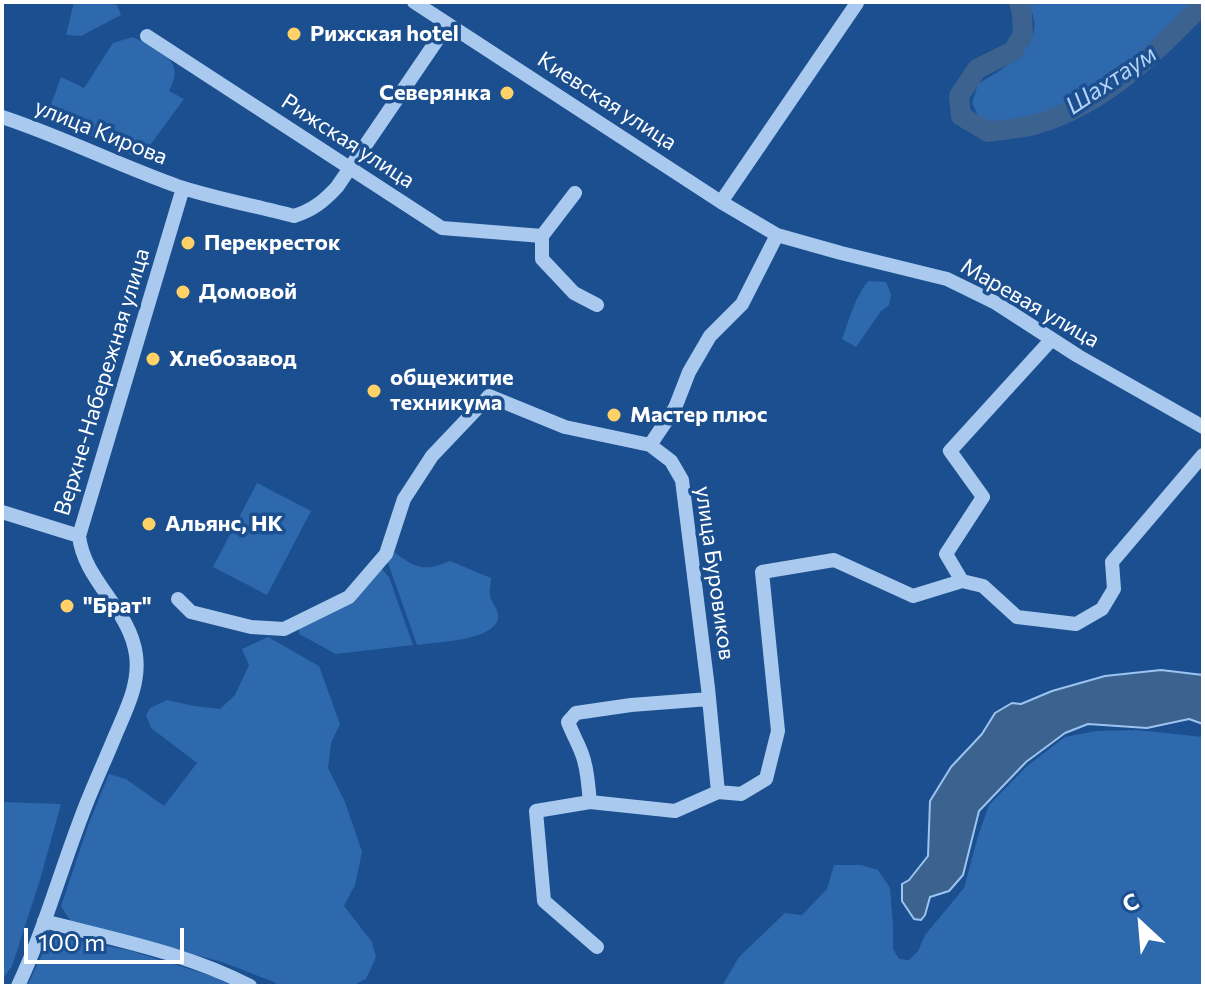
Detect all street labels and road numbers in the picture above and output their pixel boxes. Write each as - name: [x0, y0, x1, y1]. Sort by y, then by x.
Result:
- street label: Киевская улица: [532, 46, 682, 156]
- street label: Рижская улица: [277, 88, 419, 194]
- street label: улица Кирова: [31, 93, 171, 171]
- street label: Верхне-Набережная улица: [49, 245, 155, 519]
- street label: Маревая улица: [956, 253, 1104, 353]
- street label: улица Буровиков: [690, 484, 740, 662]

